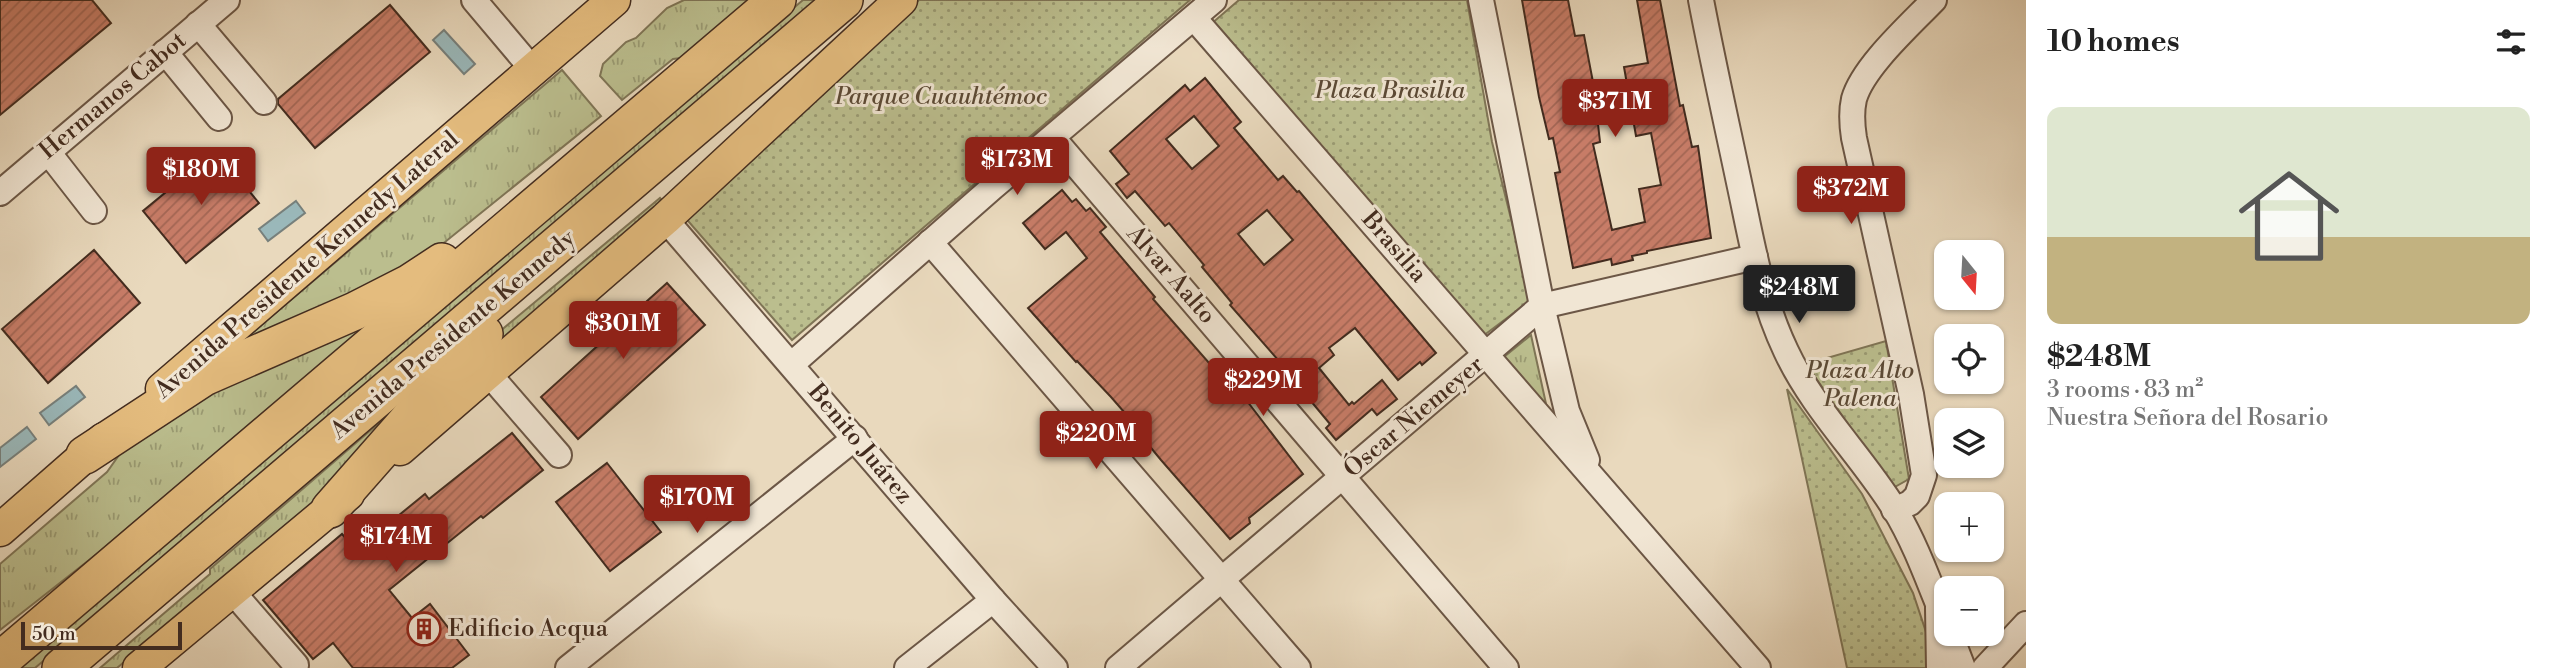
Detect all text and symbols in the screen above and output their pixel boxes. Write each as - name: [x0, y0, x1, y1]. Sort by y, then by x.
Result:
- text: 10 homes: [2047, 23, 2180, 61]
- icon: filters: [2492, 23, 2530, 61]
- street label: Hermanos Cabot: [33, 25, 193, 166]
- park label: Plaza Brasilia: [1314, 76, 1466, 106]
- pin: $371M: [1566, 80, 1664, 139]
- park label: Parque Cuauhtémoc: [834, 82, 1048, 112]
- text: $371M: [1578, 88, 1652, 116]
- street label: Avenida Presidente Kennedy Lateral: [149, 125, 465, 405]
- pin: $173M: [968, 138, 1066, 197]
- text: $173M: [981, 146, 1053, 174]
- pin: $180M: [152, 148, 250, 207]
- icon: home: [2226, 153, 2352, 279]
- text: $180M: [162, 156, 240, 184]
- pin: $372M: [1802, 166, 1900, 226]
- text: $372M: [1813, 175, 1889, 203]
- street label: Brasilia: [1354, 204, 1434, 290]
- street label: Alvar Aalto: [1119, 219, 1222, 330]
- street label: Avenida Presidente Kennedy: [325, 224, 581, 446]
- north arrow: [1934, 240, 2004, 310]
- map controls: [1934, 240, 2004, 646]
- pin: $248M: [1750, 266, 1848, 325]
- text: $248M: [1759, 274, 1839, 302]
- pin: $301M: [574, 302, 672, 361]
- text: $301M: [585, 310, 661, 338]
- button: locate: [1934, 324, 2004, 394]
- text: $248M: [2047, 338, 2151, 376]
- street label: Óscar Niemeyer: [1337, 348, 1490, 484]
- park label: Plaza Alto Palena: [1805, 356, 1914, 414]
- pin: $229M: [1214, 358, 1312, 418]
- text: $229M: [1224, 367, 1302, 395]
- text: 3 rooms · 83 m²: [2047, 376, 2203, 404]
- street label: Benito Juárez: [800, 377, 919, 510]
- text: Nuestra Señora del Rosario: [2047, 404, 2328, 432]
- button: layers: [1934, 408, 2004, 478]
- pin: $220M: [1047, 412, 1145, 471]
- text: $220M: [1056, 420, 1136, 448]
- pin: $170M: [648, 476, 746, 535]
- text: $170M: [660, 484, 734, 512]
- button: +: [1934, 492, 2004, 562]
- pin: $174M: [347, 514, 445, 574]
- text: $174M: [360, 523, 432, 551]
- button: −: [1934, 576, 2004, 646]
- building icon: Edificio Acqua: [405, 610, 443, 648]
- place label: Edificio Acqua: [448, 614, 609, 644]
- scale bar: [21, 619, 182, 651]
- text: 50 m: [32, 622, 76, 646]

